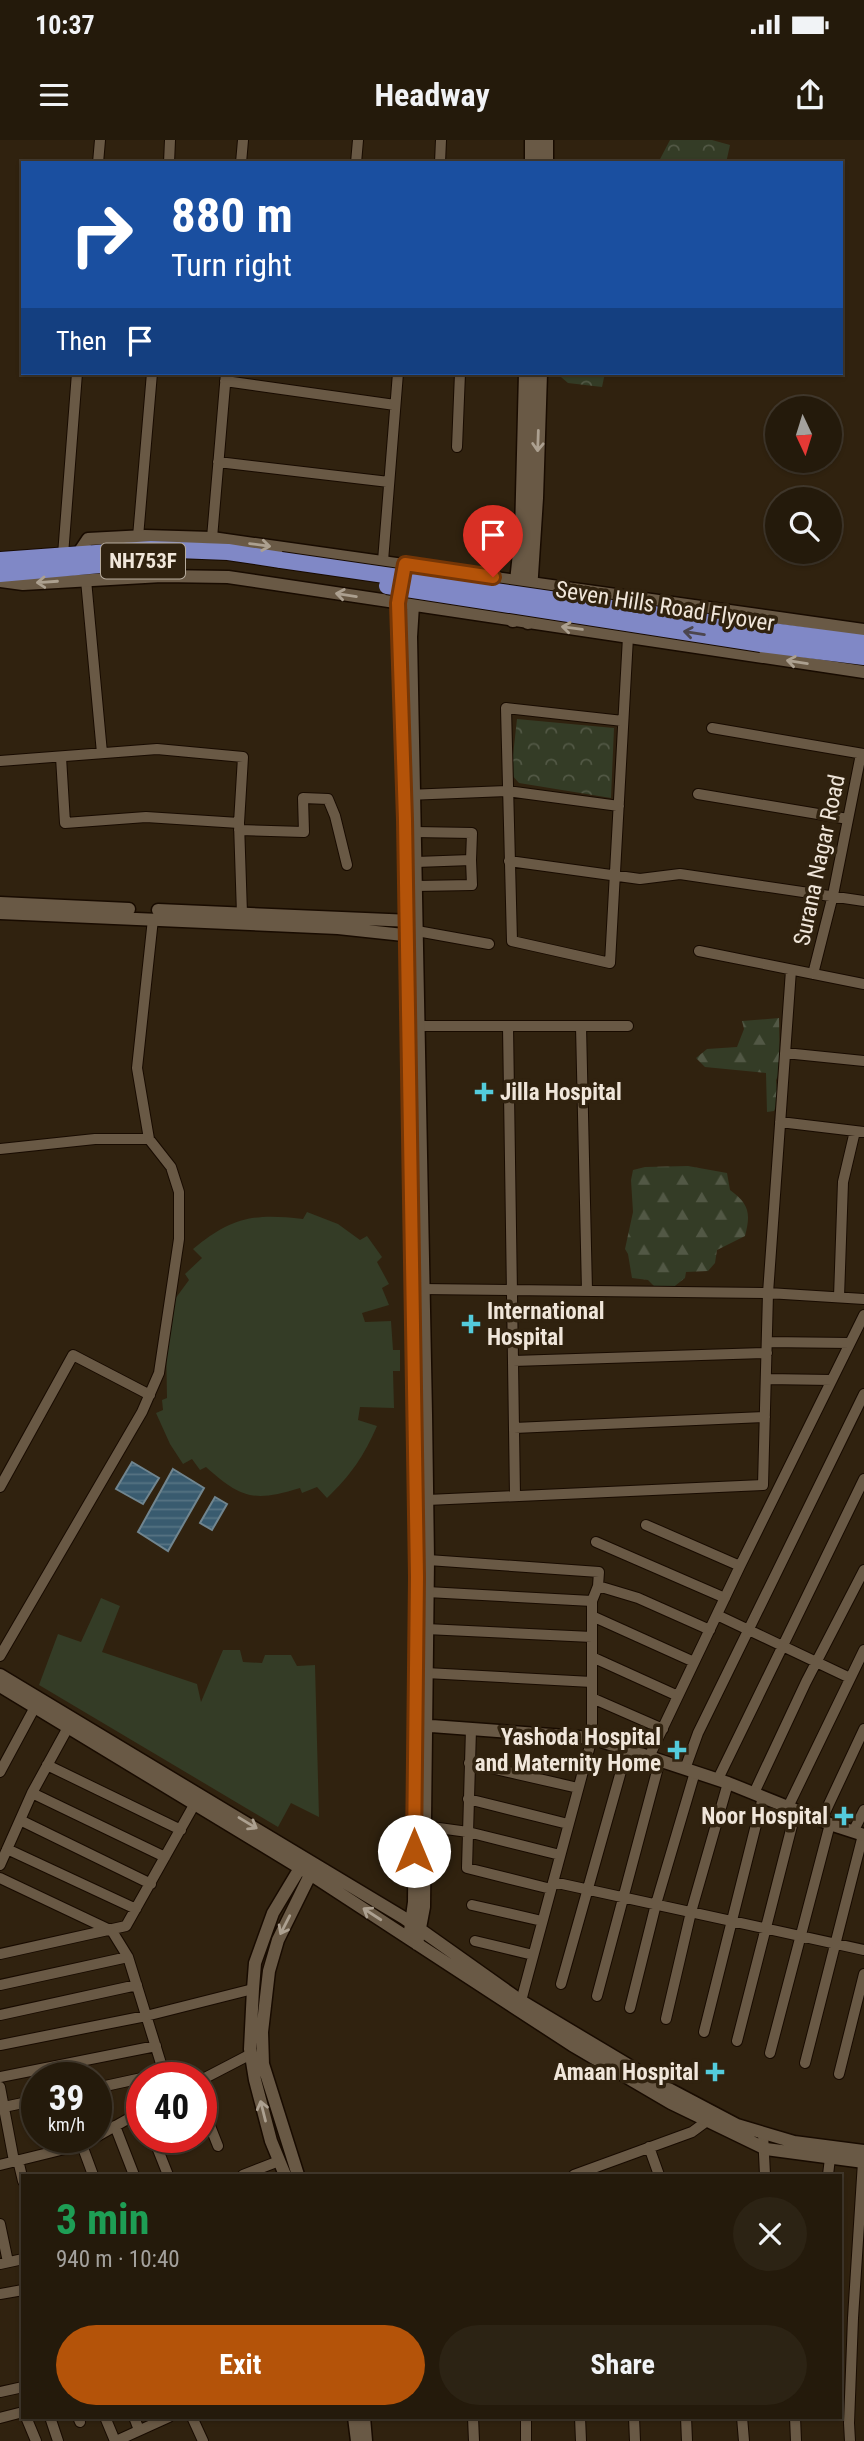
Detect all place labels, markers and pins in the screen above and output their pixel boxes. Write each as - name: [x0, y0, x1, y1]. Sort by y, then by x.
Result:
- pin: [463, 505, 523, 577]
- place label: Jilla Hospital: [500, 1079, 622, 1106]
- marker: Jilla Hospital: [474, 1082, 494, 1102]
- place label: International Hospital: [487, 1298, 605, 1351]
- marker: International Hospital: [461, 1314, 481, 1334]
- place label: Yashoda Hospital and Maternity Home: [475, 1724, 661, 1777]
- marker: Yashoda Hospital and Maternity Home: [667, 1740, 687, 1760]
- place label: Noor Hospital: [701, 1803, 828, 1830]
- marker: Noor Hospital: [834, 1806, 854, 1826]
- place label: Amaan Hospital: [554, 2059, 699, 2086]
- marker: Amaan Hospital: [705, 2062, 725, 2082]

